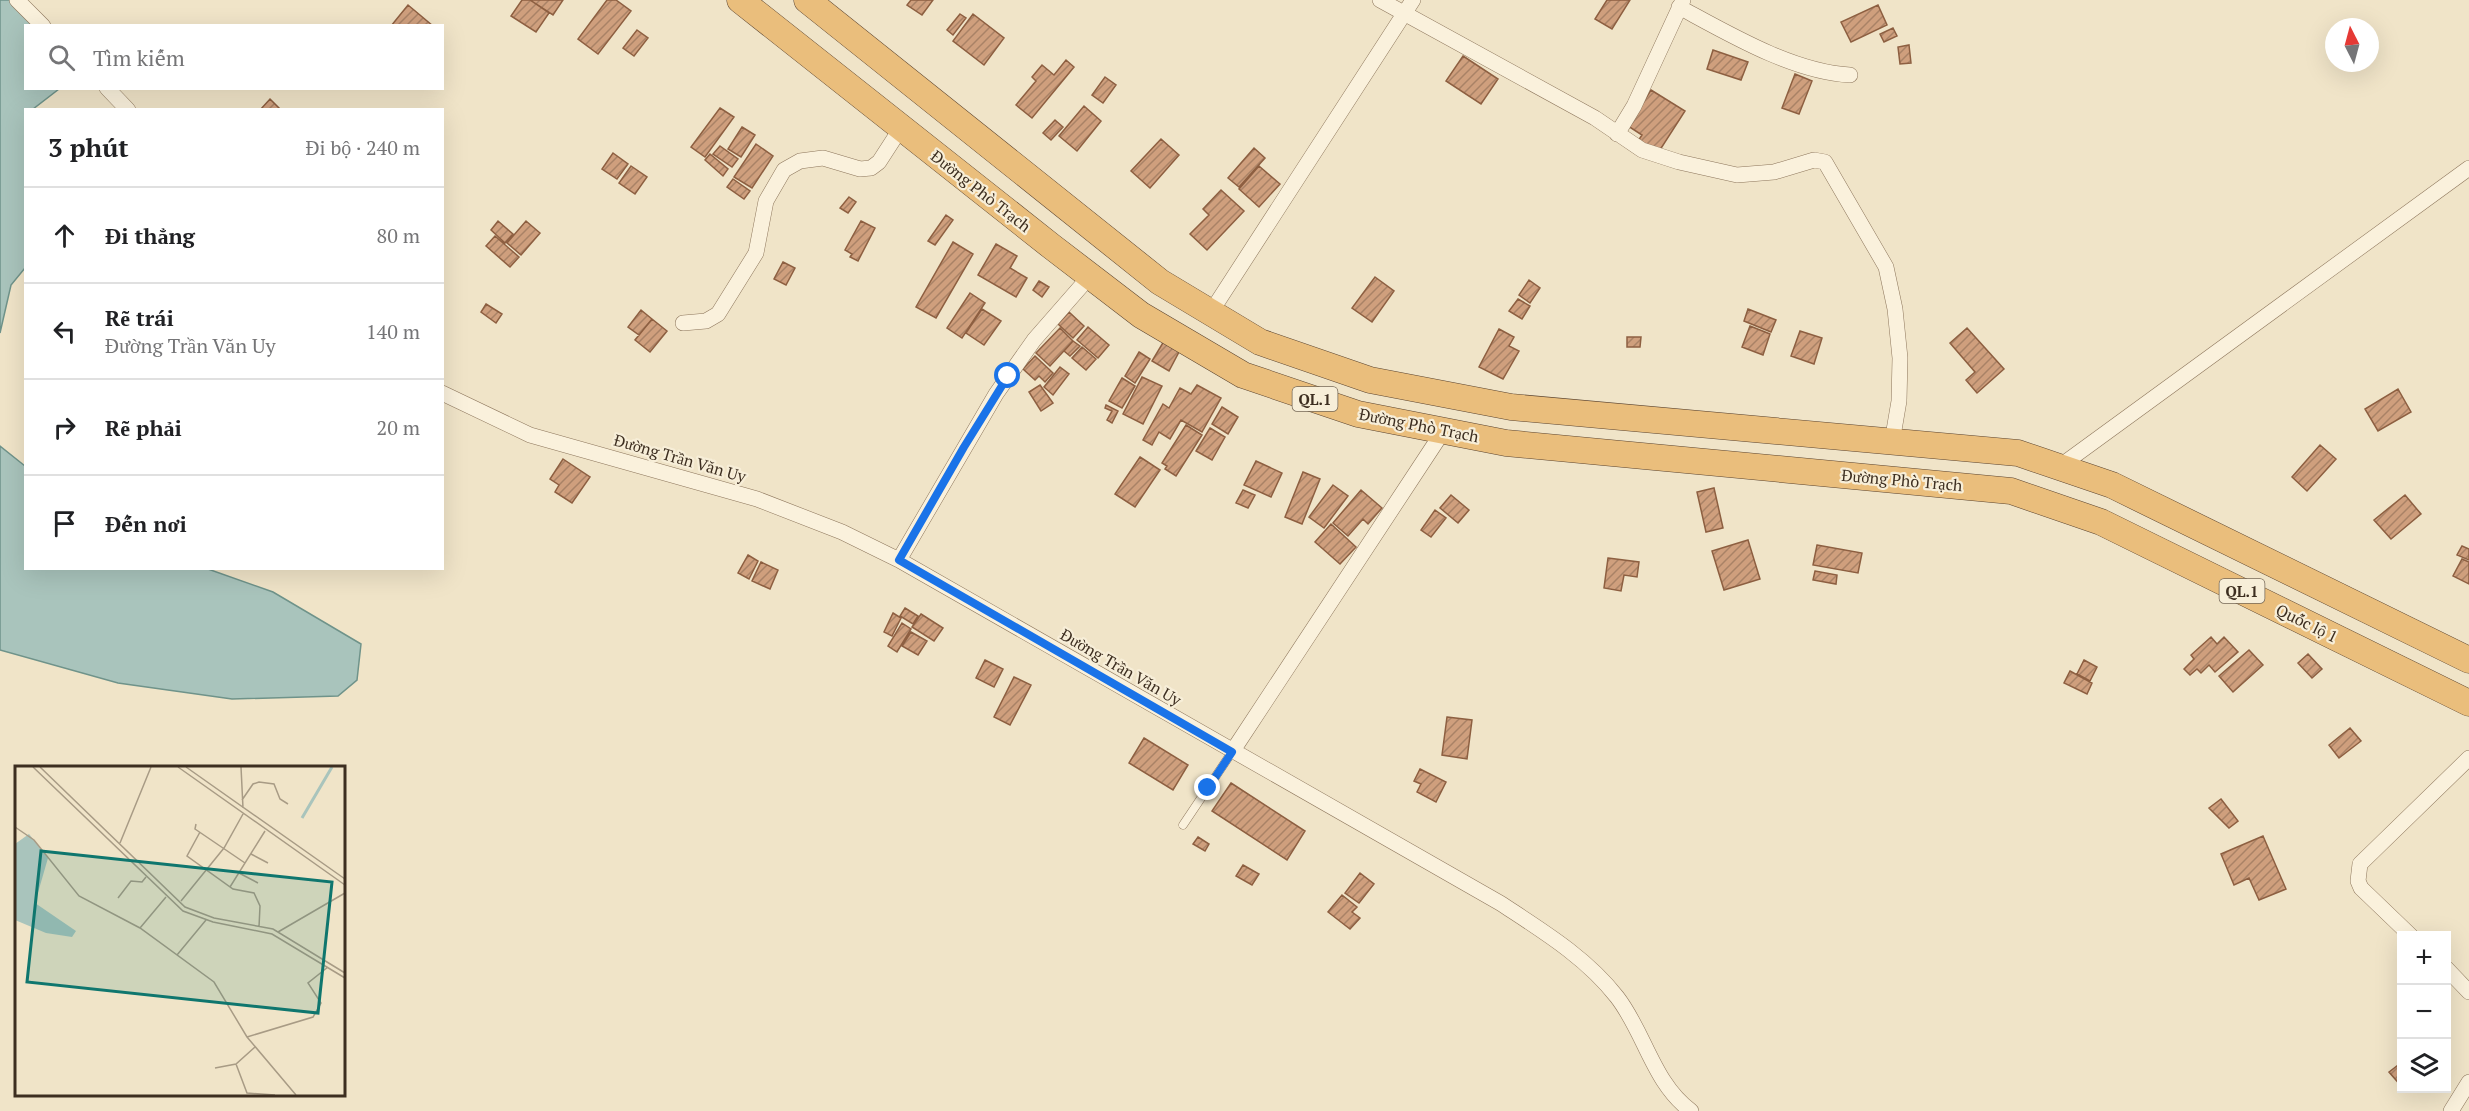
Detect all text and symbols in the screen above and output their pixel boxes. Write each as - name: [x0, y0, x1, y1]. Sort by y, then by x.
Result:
- north arrow: [2325, 18, 2379, 72]
- search box: [24, 24, 444, 90]
- icon: search: [45, 41, 78, 74]
- text: Tìm kiếm: [93, 43, 185, 72]
- text: 3 phút: [48, 130, 129, 164]
- text: Đi bộ · 240 m: [305, 134, 420, 161]
- street label: Đường Phò Trạch: [926, 145, 1036, 237]
- icon: ahead: [48, 219, 81, 252]
- text: Đi thẳng: [105, 221, 195, 250]
- text: 80 m: [377, 222, 420, 249]
- text: Rẽ trái: [105, 303, 174, 332]
- icon: left: [48, 315, 81, 348]
- text: 140 m: [366, 318, 420, 345]
- text: Đường Trần Văn Uy: [105, 332, 276, 359]
- route start: [994, 362, 1020, 388]
- road number: QL.1: [1292, 387, 1338, 411]
- street label: Đường Phò Trạch: [1357, 403, 1481, 448]
- icon: right: [48, 411, 81, 444]
- text: Rẽ phải: [105, 413, 182, 442]
- text: 20 m: [377, 414, 420, 441]
- street label: Đường Trần Văn Uy: [611, 429, 750, 488]
- street label: Đường Phò Trạch: [1841, 464, 1964, 496]
- icon: arrive: [48, 507, 81, 540]
- text: Đến nơi: [105, 509, 187, 538]
- road number: QL.1: [2220, 579, 2264, 603]
- street label: Quốc lộ 1: [2272, 599, 2342, 647]
- street label: Đường Trần Văn Uy: [1056, 623, 1186, 711]
- inset map: [15, 766, 345, 1096]
- route end: [1194, 774, 1220, 800]
- map controls: [2397, 931, 2451, 1093]
- button: +: [2397, 931, 2451, 985]
- button: −: [2397, 985, 2451, 1039]
- button: layers: [2397, 1039, 2451, 1093]

